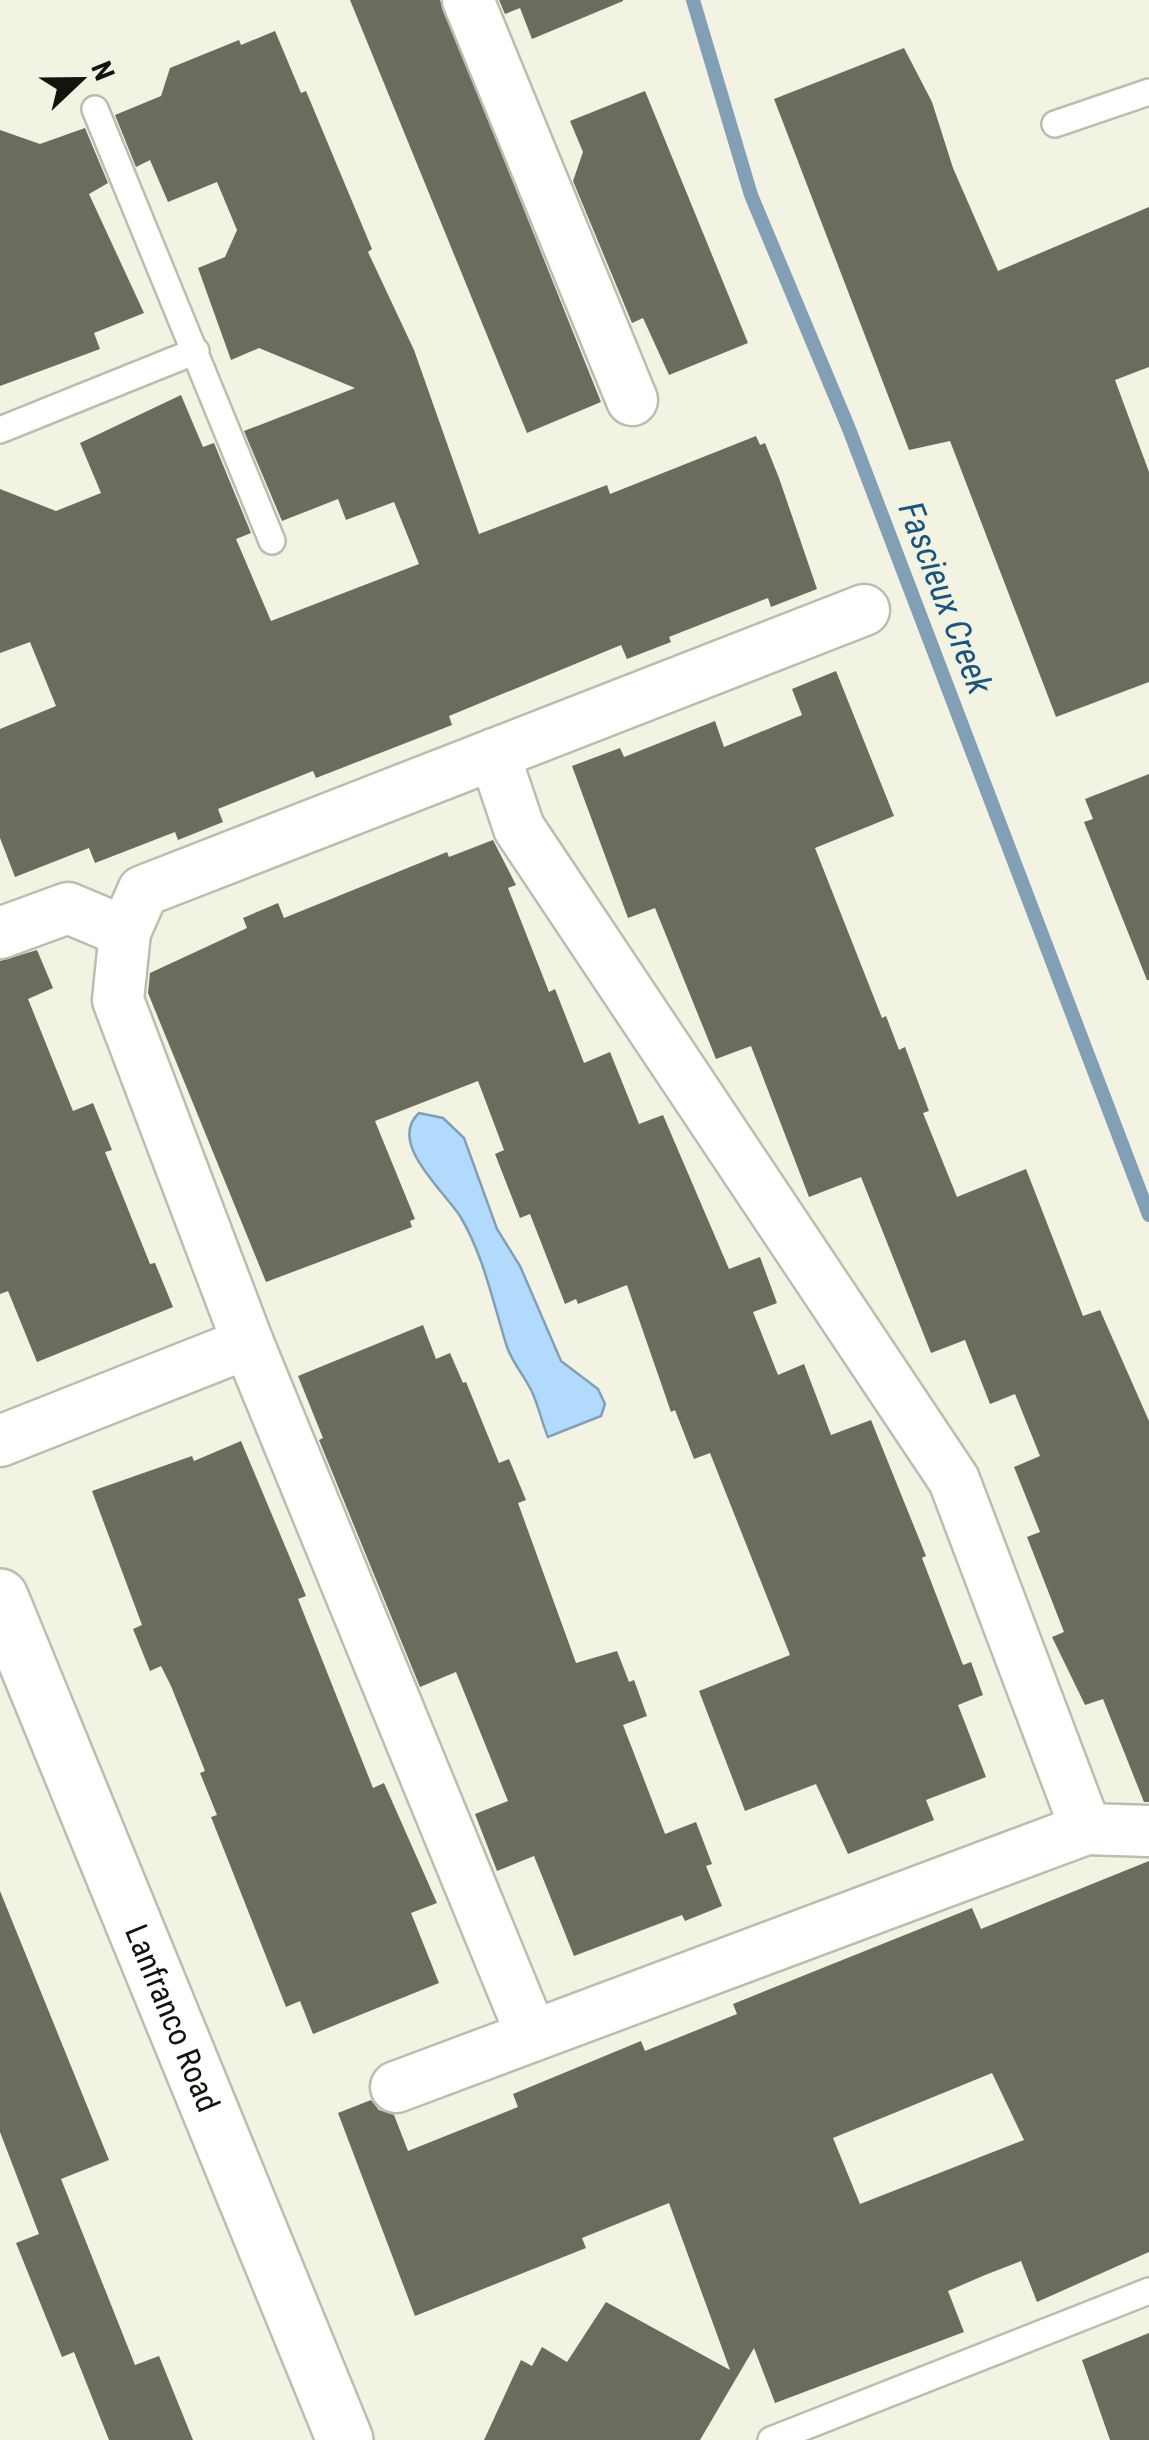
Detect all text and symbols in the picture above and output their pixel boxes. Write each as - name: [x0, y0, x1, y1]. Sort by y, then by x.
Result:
- north arrow: [30, 30, 130, 130]
- text: N: [84, 57, 121, 85]
- water label: Fascieux Creek: [890, 496, 1001, 701]
- street label: Lanfranco Road: [117, 1919, 228, 2117]

